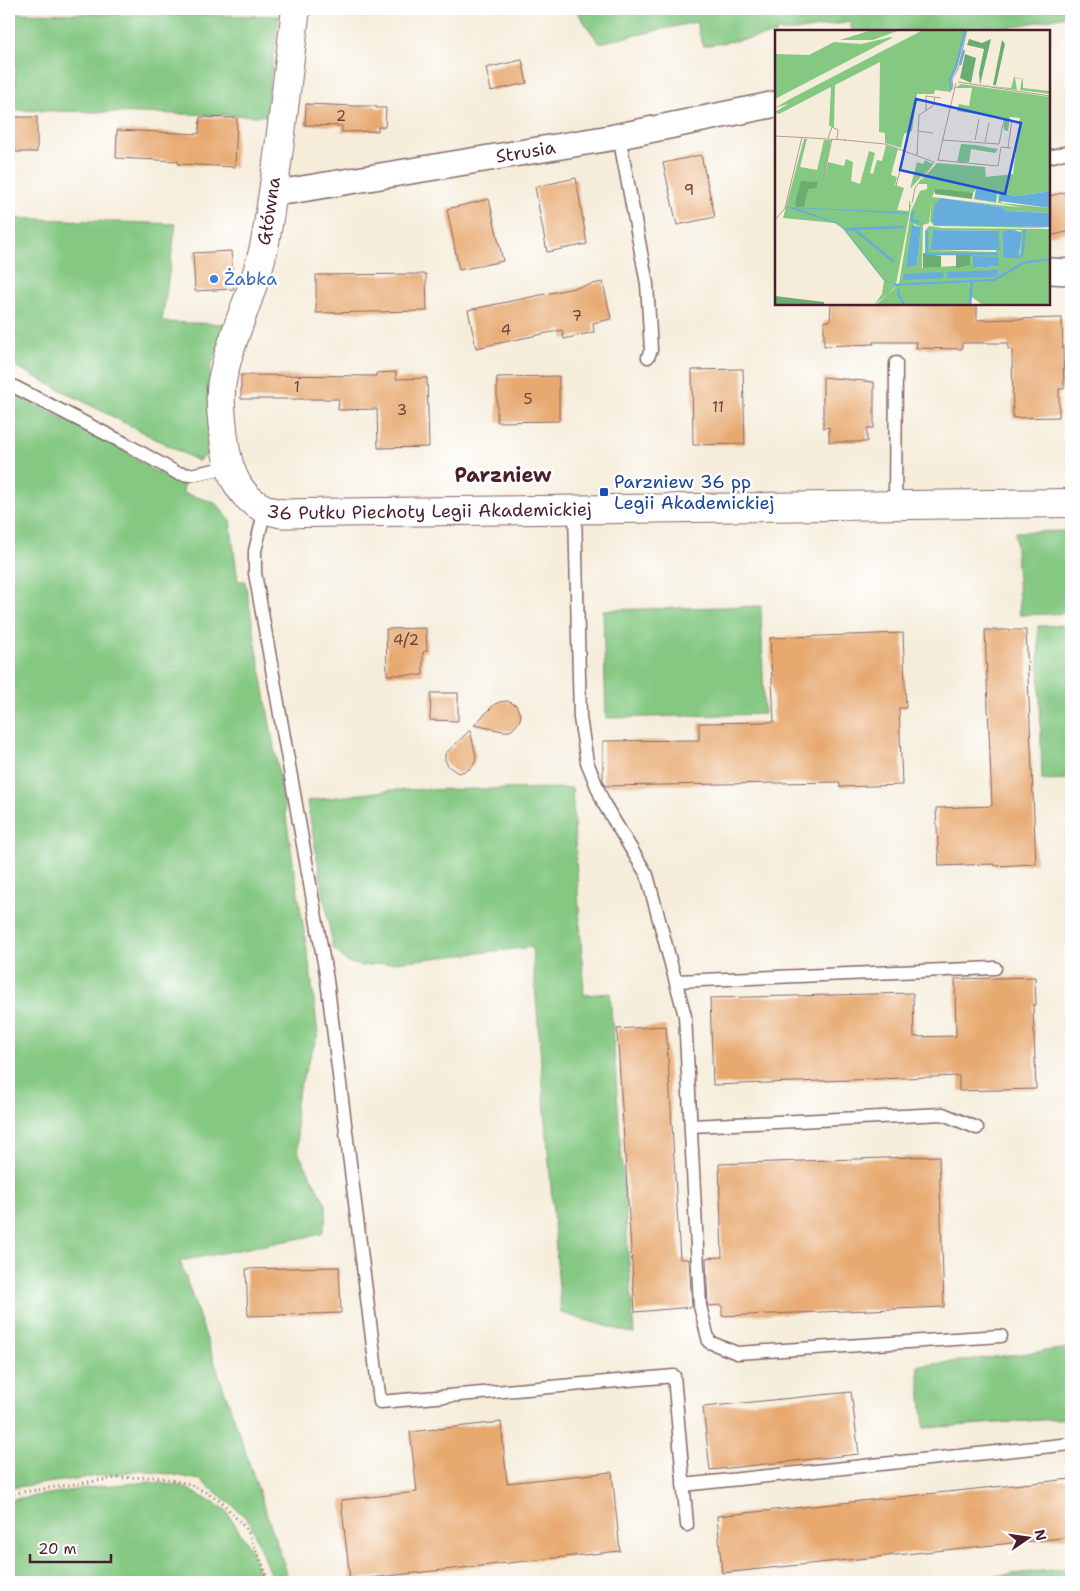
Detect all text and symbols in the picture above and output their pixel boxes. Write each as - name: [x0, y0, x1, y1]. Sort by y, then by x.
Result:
- inset map: [775, 30, 1050, 305]
- house number: 2: [336, 106, 346, 126]
- street label: Strusia: [494, 135, 557, 169]
- street label: Główna: [252, 175, 286, 247]
- house number: 9: [684, 180, 694, 200]
- place label: Żabka: [224, 267, 277, 291]
- marker: Żabka: [208, 273, 220, 285]
- house number: 7: [572, 306, 582, 326]
- house number: 4: [501, 320, 511, 340]
- house number: 1: [294, 377, 300, 397]
- house number: 5: [523, 389, 533, 409]
- house number: 11: [712, 397, 724, 417]
- house number: 3: [397, 400, 407, 420]
- district label: Parzniew: [455, 462, 551, 488]
- place label: Parzniew 36 pp Legii Akademickiej: [614, 470, 774, 515]
- marker: Parzniew 36 pp Legii Akademickiej: [598, 486, 610, 498]
- street label: 36 Pułku Piechoty Legii Akademickiej: [264, 497, 592, 526]
- house number: 4/2: [393, 630, 419, 650]
- north arrow: [1002, 1514, 1052, 1564]
- text: N: [1031, 1528, 1051, 1543]
- scale bar: [30, 1531, 111, 1563]
- text: 20 m: [38, 1539, 77, 1559]

